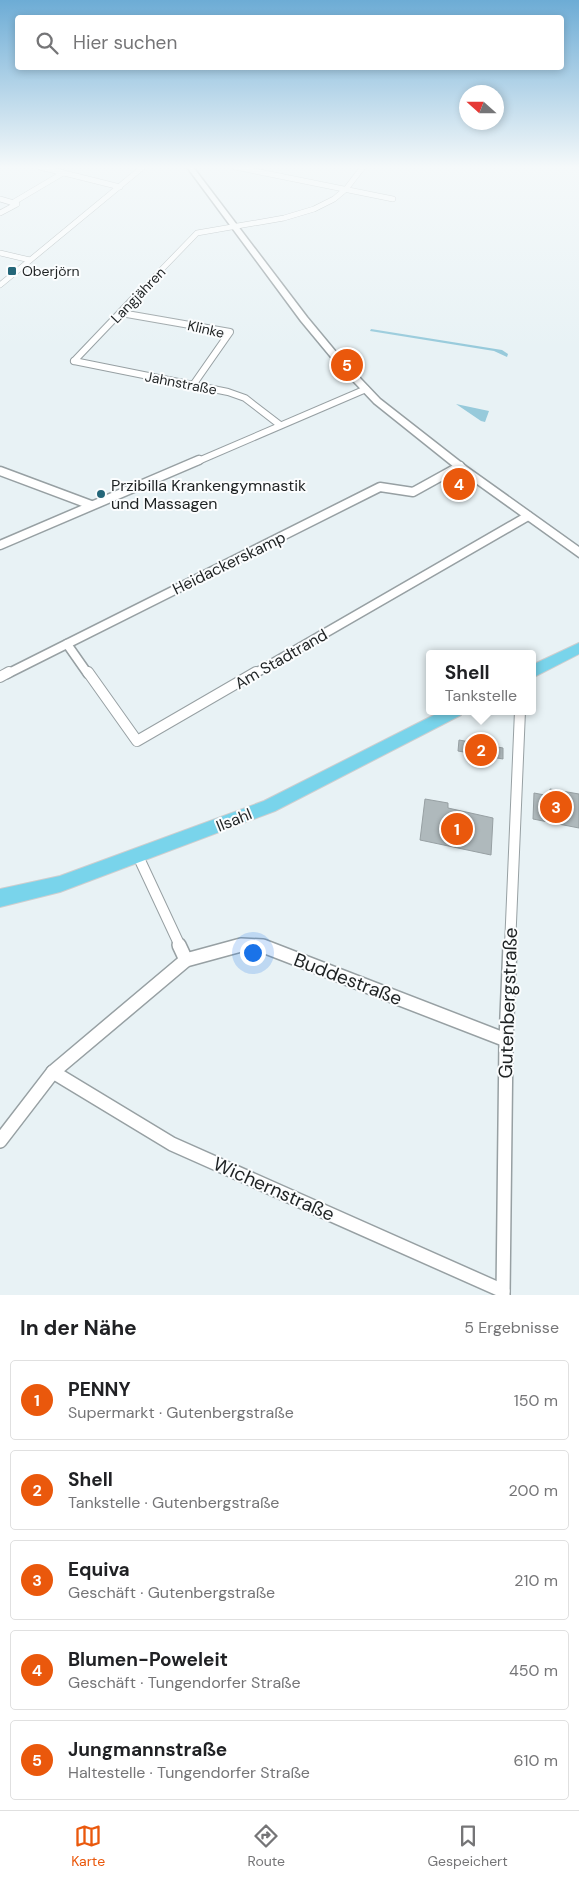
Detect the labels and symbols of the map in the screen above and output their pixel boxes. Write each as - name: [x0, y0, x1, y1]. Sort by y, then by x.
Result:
- north arrow: [459, 85, 504, 130]
- place label: Oberjörn: [22, 262, 80, 280]
- street label: Langjähren: [107, 263, 169, 327]
- marker: Oberjörn: [6, 265, 18, 277]
- street label: Klinke: [186, 316, 226, 342]
- pin: 5: [331, 346, 363, 384]
- street label: Jahnstraße: [144, 367, 218, 399]
- pin: 4: [443, 465, 475, 503]
- place label: Przibilla Krankengymnastik und Massagen: [111, 475, 306, 514]
- marker: Przibilla Krankengymnastik und Massagen: [95, 488, 107, 500]
- street label: Heidackerskamp: [169, 527, 289, 599]
- street label: Am Stadtrand: [231, 624, 331, 694]
- pin: 2: [465, 731, 497, 769]
- pin: 3: [540, 788, 572, 826]
- street label: Ilsahl: [213, 803, 255, 837]
- pin: 1: [441, 810, 473, 848]
- street label: Gutenbergstraße: [493, 927, 523, 1079]
- your location: [240, 940, 266, 966]
- street label: Buddestraße: [290, 947, 406, 1011]
- street label: Wichernstraße: [209, 1151, 339, 1227]

